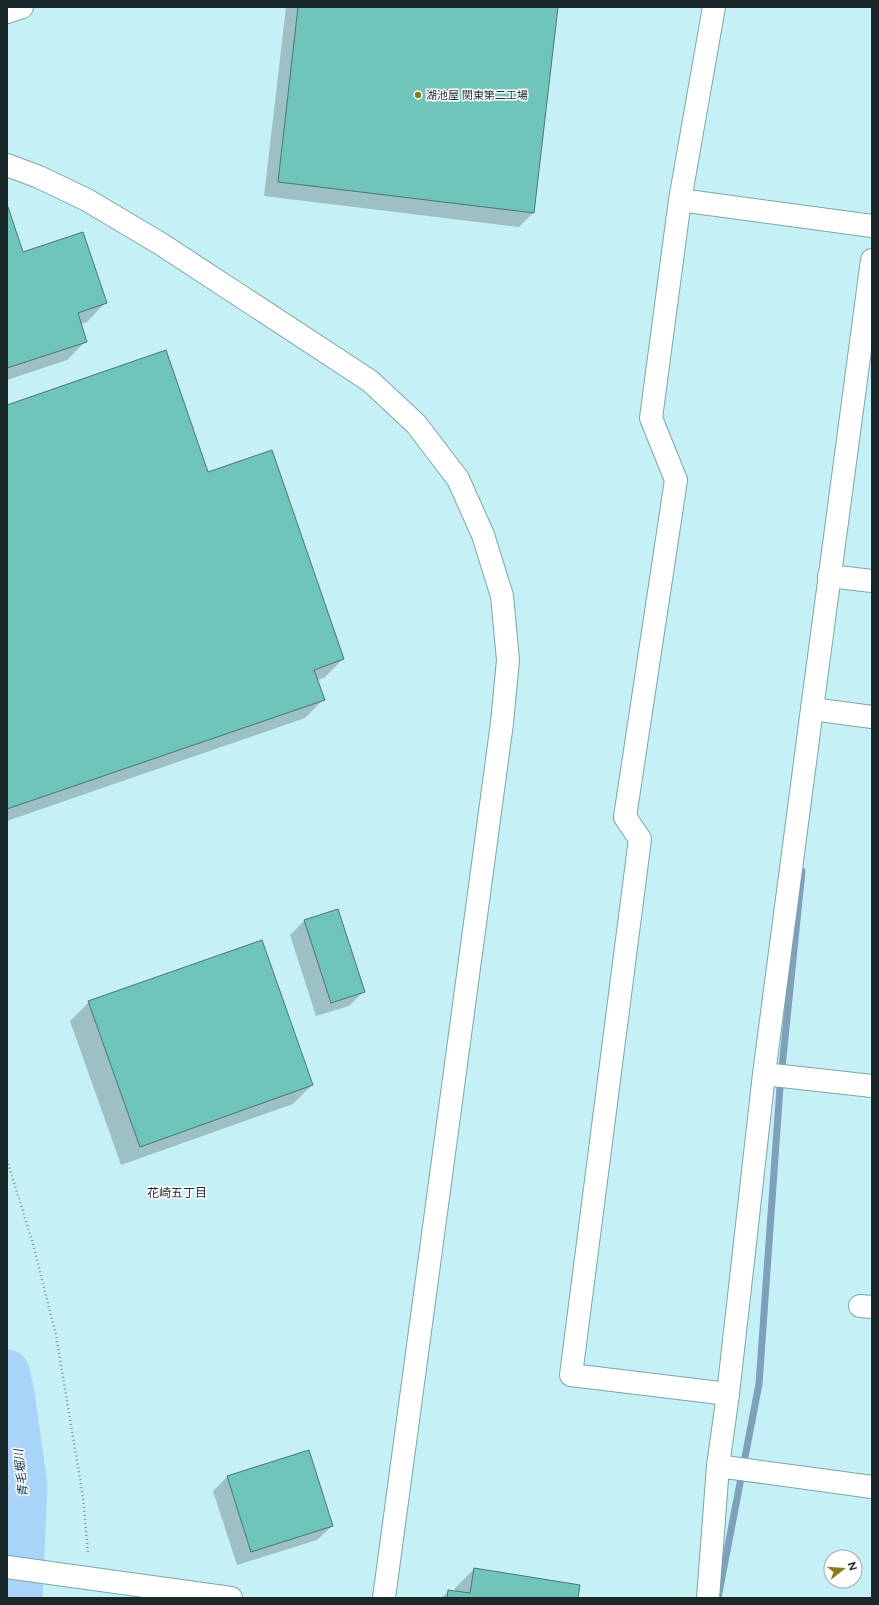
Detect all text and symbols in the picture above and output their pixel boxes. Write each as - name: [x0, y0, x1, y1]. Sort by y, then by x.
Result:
- place label: 湖池屋 関東第二工場: [426, 89, 528, 102]
- marker: 湖池屋 関東第二工場: [413, 90, 423, 100]
- district label: 花崎五丁目: [147, 1186, 207, 1200]
- water label: 青毛堀川: [11, 1446, 30, 1498]
- north arrow: [823, 1549, 863, 1589]
- text: N: [845, 1560, 860, 1572]

